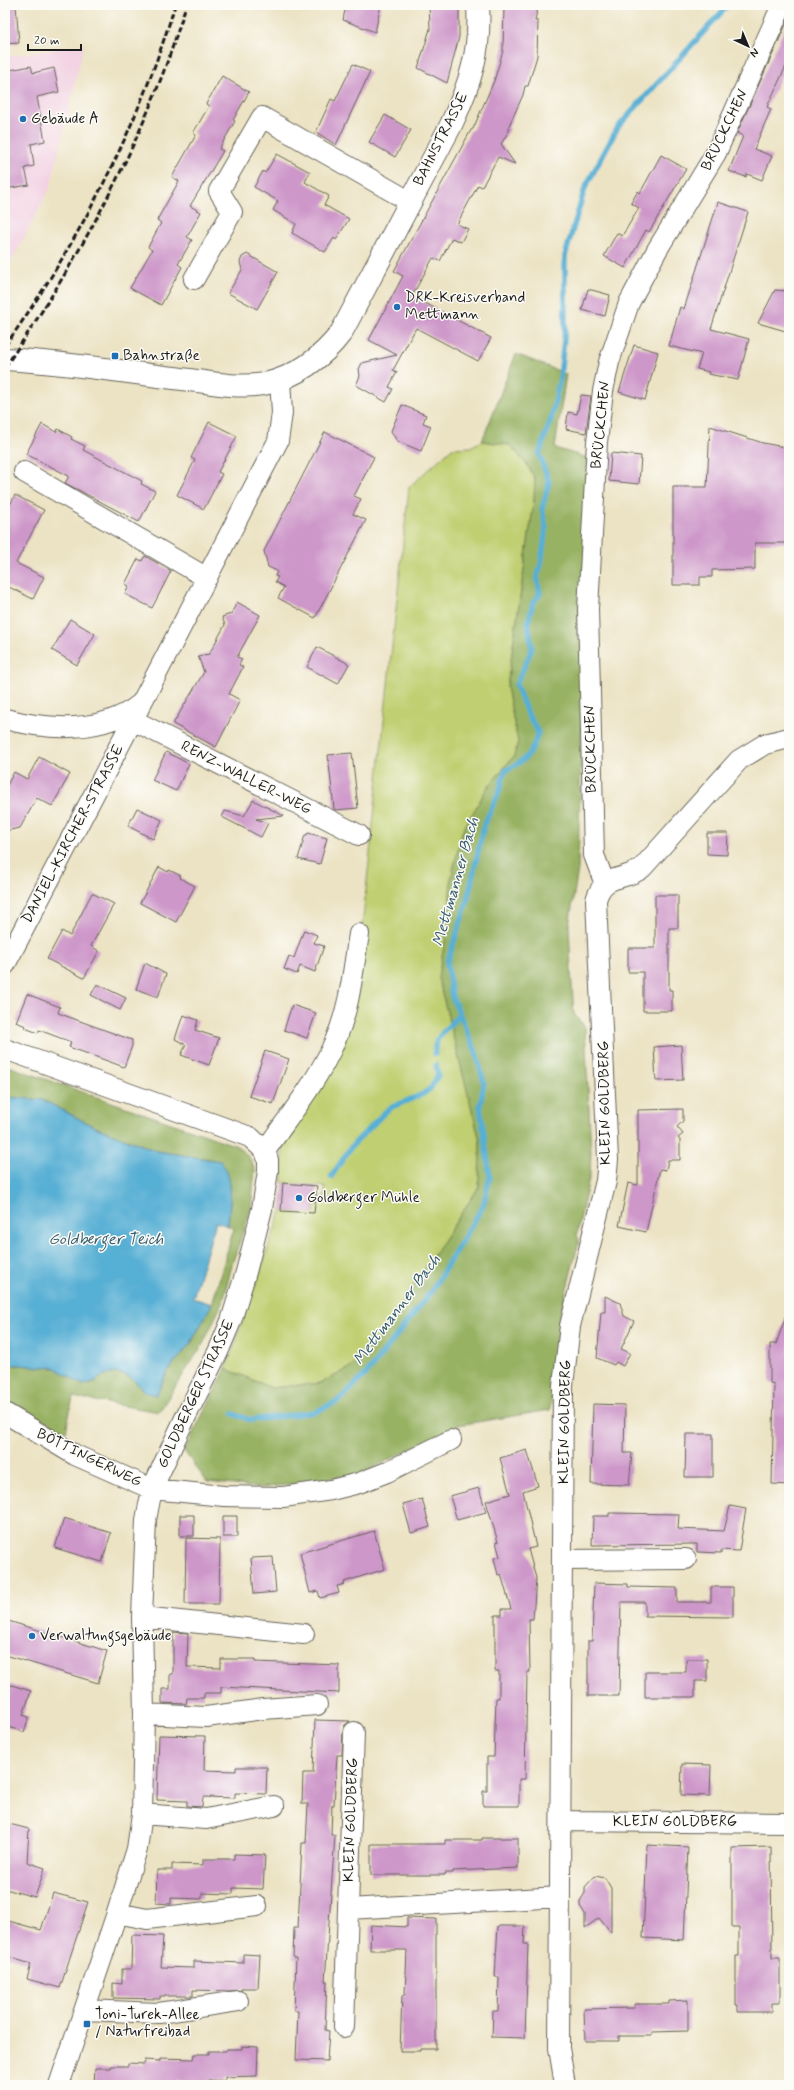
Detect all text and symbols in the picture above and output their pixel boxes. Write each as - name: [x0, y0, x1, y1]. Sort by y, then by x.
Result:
- scale bar: [28, 26, 81, 52]
- north arrow: [728, 26, 768, 66]
- text: 20 m: [34, 33, 60, 49]
- text: N: [747, 45, 762, 60]
- street label: BRÜCKCHEN: [697, 86, 753, 174]
- street label: BAHNSTRASSE: [409, 89, 473, 189]
- place label: Gebäude A: [31, 109, 99, 129]
- marker: Gebäude A: [18, 114, 28, 124]
- place label: DRK-Kreisverband Mettmann: [405, 288, 525, 325]
- marker: DRK-Kreisverband Mettmann: [392, 302, 402, 312]
- place label: Bahnstraße: [123, 346, 200, 366]
- marker: Bahnstraße: [110, 351, 120, 361]
- street label: BRÜCKCHEN: [586, 380, 616, 470]
- street label: BRÜCKCHEN: [580, 705, 602, 793]
- street label: RENZ-WALLER-WEG: [177, 736, 315, 820]
- street label: DANIEL-KIRCHER-STRASSE: [17, 741, 129, 927]
- water label: Mettmanner Bach: [428, 815, 485, 949]
- street label: KLEIN GOLDBERG: [594, 1041, 616, 1165]
- place label: Goldberger Mühle: [307, 1188, 420, 1209]
- marker: Goldberger Mühle: [294, 1193, 304, 1203]
- water label: Goldberger Teich: [48, 1229, 164, 1252]
- water label: Mettmanner Bach: [349, 1250, 446, 1369]
- street label: GOLDBERGER STRASSE: [153, 1316, 239, 1472]
- street label: KLEIN GOLDBERG: [554, 1360, 576, 1484]
- street label: BÖTTINGERWEG: [33, 1424, 145, 1492]
- place label: Verwaltungsgebäude: [40, 1626, 172, 1647]
- marker: Verwaltungsgebäude: [27, 1631, 37, 1641]
- street label: KLEIN GOLDBERG: [339, 1758, 363, 1882]
- street label: KLEIN GOLDBERG: [613, 1812, 737, 1832]
- place label: Toni-Turek-Allee / Naturfreibad: [95, 2005, 200, 2042]
- marker: Toni-Turek-Allee / Naturfreibad: [82, 2019, 92, 2029]

